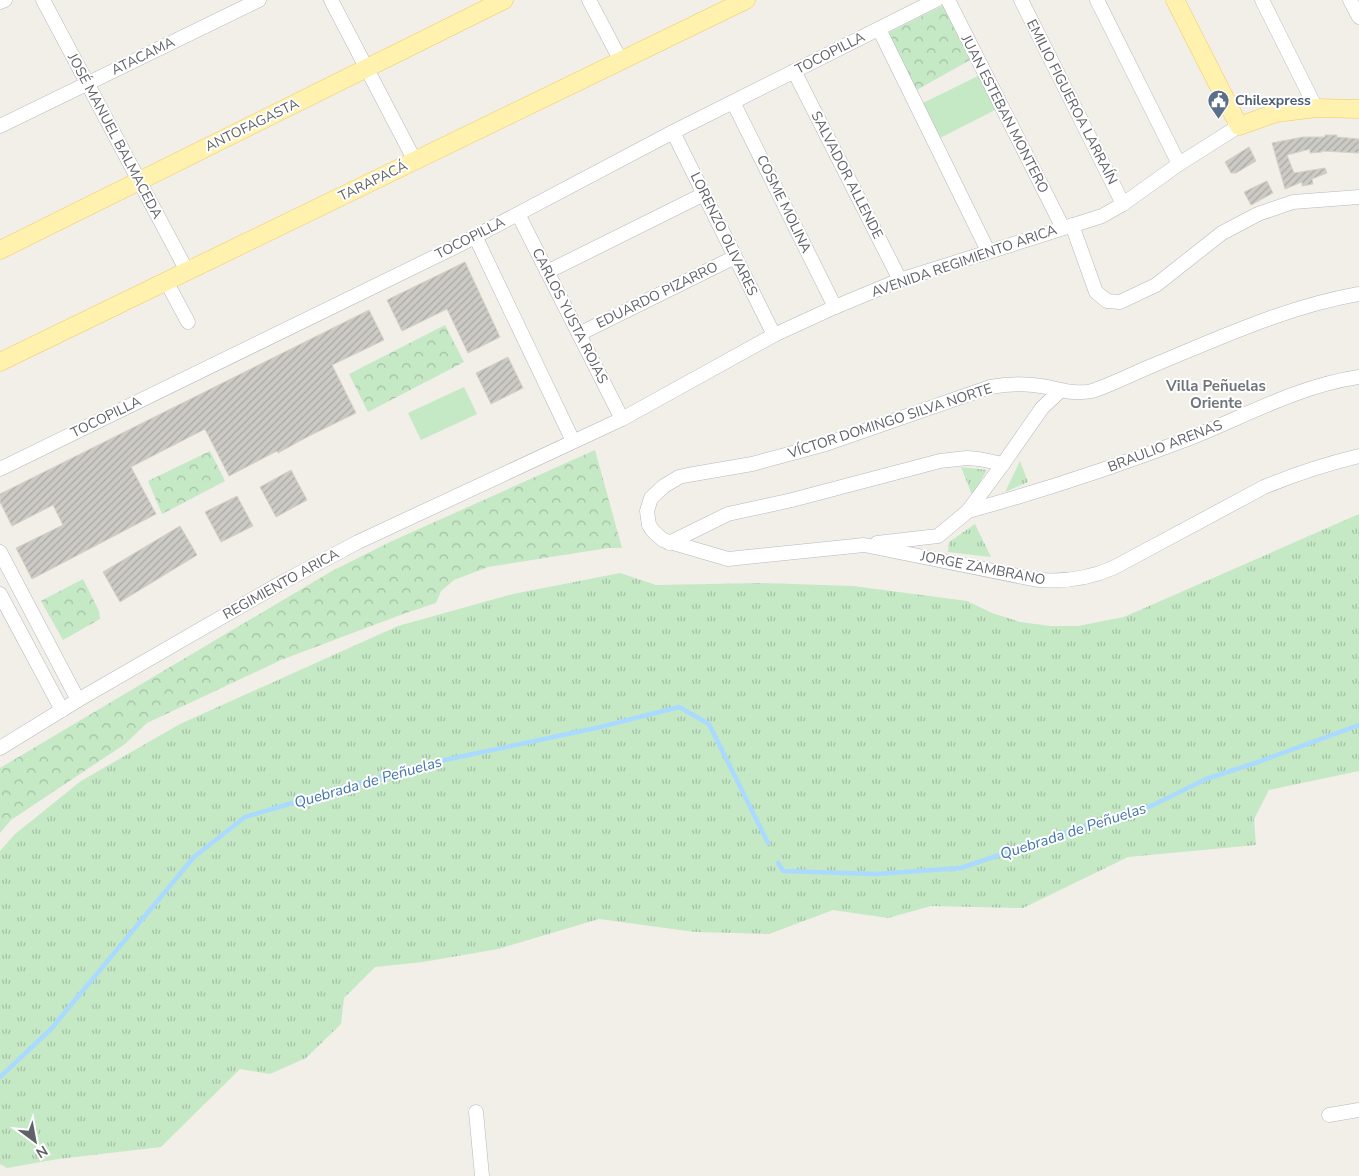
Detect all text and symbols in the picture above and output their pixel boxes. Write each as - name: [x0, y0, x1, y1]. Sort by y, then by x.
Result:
- street label: EMILIO FIGUEROA LARRAÍN: [1022, 16, 1122, 188]
- street label: TOCOPILLA: [792, 27, 868, 79]
- street label: JUAN ESTEBAN MONTERO: [956, 31, 1053, 196]
- street label: ATACAMA: [108, 33, 178, 79]
- street label: JOSÉ MANUEL BALMACEDA: [63, 49, 167, 222]
- public building icon: Chilexpress: [1207, 88, 1231, 119]
- place label: Chilexpress: [1235, 91, 1311, 110]
- street label: ANTOFAGASTA: [202, 94, 302, 156]
- street label: SALVADOR ALLENDE: [807, 108, 887, 242]
- street label: COSME MOLINA: [752, 152, 816, 256]
- street label: TARAPACÁ: [335, 156, 411, 206]
- street label: LORENZO OLIVARES: [686, 169, 762, 299]
- street label: TOCOPILLA: [432, 212, 508, 264]
- street label: AVENIDA REGIMIENTO ARICA: [869, 220, 1059, 302]
- street label: CARLOS YUSTA ROJAS: [528, 245, 613, 387]
- street label: EDUARDO PIZARRO: [593, 257, 721, 333]
- district label: Villa Peñuelas Oriente: [1165, 376, 1266, 413]
- street label: VÍCTOR DOMINGO SILVA NORTE: [785, 379, 994, 463]
- street label: TOCOPILLA: [68, 392, 144, 442]
- street label: BRAULIO ARENAS: [1105, 415, 1225, 477]
- street label: REGIMIENTO ARICA: [220, 544, 342, 624]
- street label: JORGE ZAMBRANO: [918, 546, 1047, 589]
- water label: Quebrada de Peñuelas: [292, 751, 444, 813]
- water label: Quebrada de Peñuelas: [997, 798, 1149, 864]
- north arrow: [10, 1116, 60, 1166]
- text: N: [32, 1141, 51, 1162]

